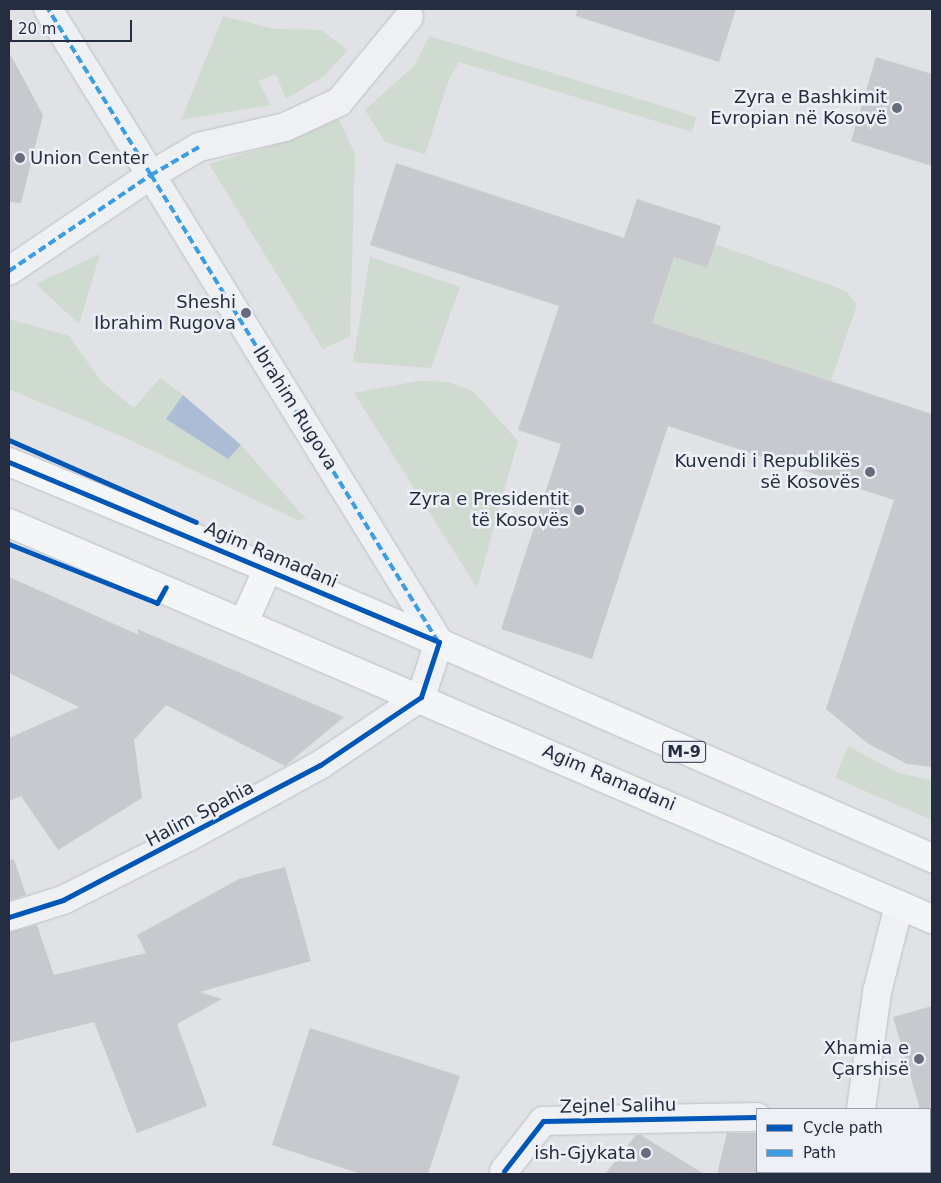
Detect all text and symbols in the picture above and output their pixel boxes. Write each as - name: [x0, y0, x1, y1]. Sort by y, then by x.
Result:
- scale bar: [12, 10, 135, 42]
- text: 20 m: [18, 20, 56, 38]
- place label: Zyra e Bashkimit Evropian në Kosovë: [710, 87, 887, 130]
- marker: Zyra e Bashkimit Evropian në Kosovë: [891, 102, 903, 114]
- place label: Union Center: [30, 147, 148, 169]
- marker: Union Center: [14, 152, 26, 164]
- place label: Sheshi Ibrahim Rugova: [94, 292, 236, 334]
- marker: Sheshi Ibrahim Rugova: [240, 307, 252, 319]
- street label: Ibrahim Rugova: [248, 342, 342, 474]
- place label: Kuvendi i Republikës së Kosovës: [674, 451, 860, 494]
- marker: Kuvendi i Republikës së Kosovës: [864, 466, 876, 478]
- place label: Zyra e Presidentit të Kosovës: [409, 489, 569, 532]
- marker: Zyra e Presidentit të Kosovës: [573, 504, 585, 516]
- street label: Agim Ramadani: [201, 517, 341, 593]
- road number: M-9: [662, 739, 706, 766]
- street label: Agim Ramadani: [539, 740, 679, 816]
- street label: Halim Spahia: [142, 776, 258, 852]
- place label: Xhamia e Çarshisë: [824, 1038, 909, 1080]
- marker: Xhamia e Çarshisë: [913, 1053, 925, 1065]
- street label: Zejnel Salihu: [559, 1094, 677, 1118]
- legend: [756, 1108, 931, 1173]
- text: Cycle path: [803, 1119, 883, 1137]
- place label: ish-Gjykata: [534, 1142, 636, 1164]
- text: Path: [803, 1144, 836, 1162]
- marker: ish-Gjykata: [640, 1147, 652, 1159]

